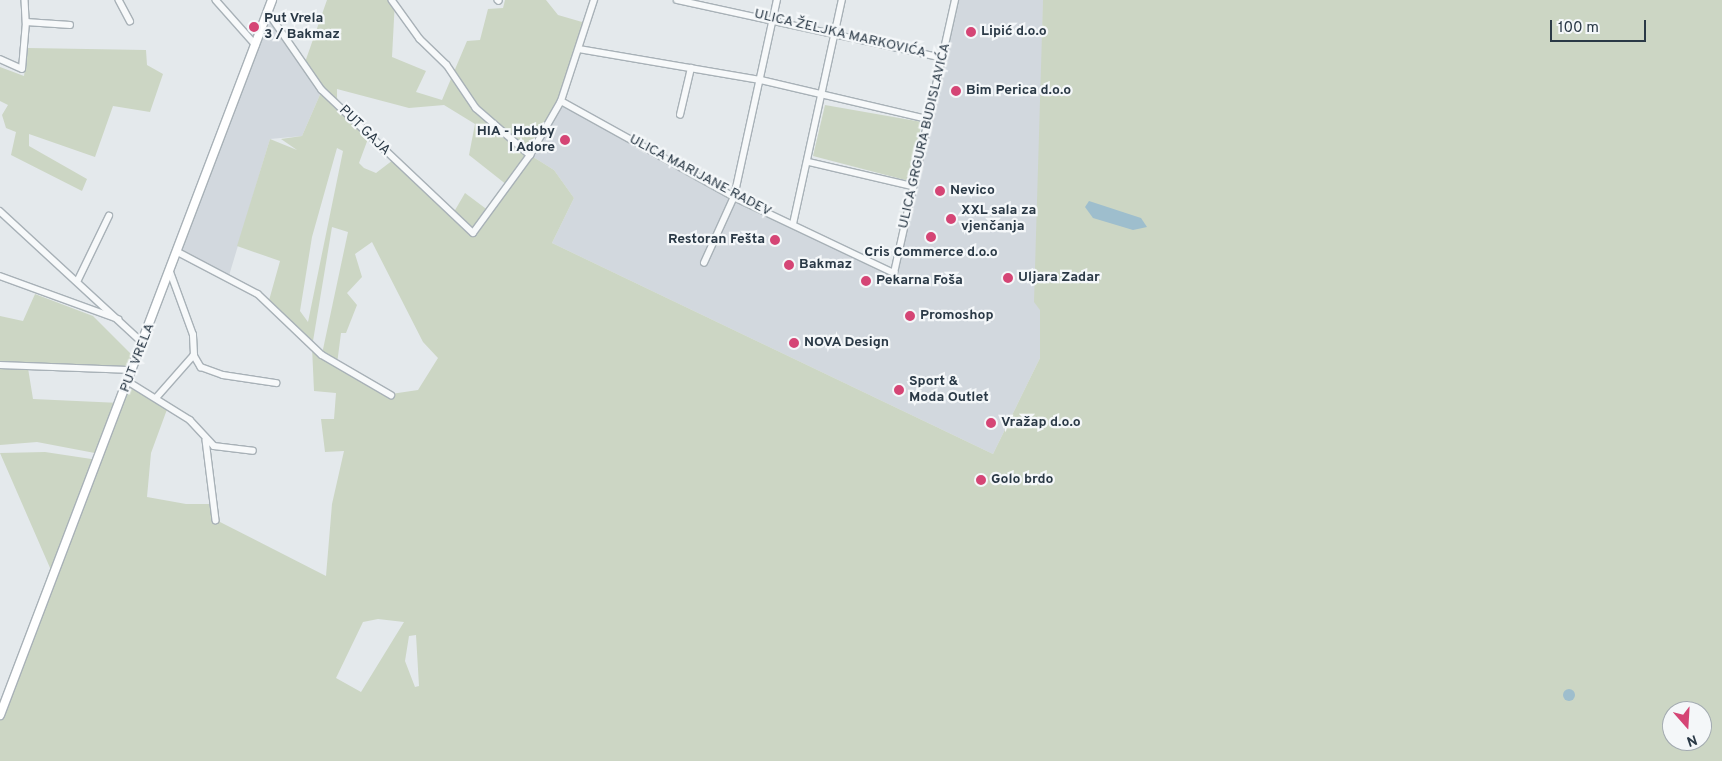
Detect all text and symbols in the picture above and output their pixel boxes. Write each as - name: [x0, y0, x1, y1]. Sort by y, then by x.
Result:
- street label: ULICA ŽELJKA MARKOVIĆA: [752, 6, 928, 62]
- scale bar: [1552, 10, 1648, 42]
- place label: Put Vrela 3 / Bakmaz: [264, 11, 340, 44]
- text: 100 m: [1558, 19, 1599, 38]
- marker: Put Vrela 3 / Bakmaz: [248, 21, 260, 33]
- place label: Lipić d.o.o: [981, 24, 1047, 40]
- marker: Lipić d.o.o: [965, 26, 977, 38]
- street label: ULICA GRGURA BUDISLAVIĆA: [895, 41, 955, 231]
- place label: Bim Perica d.o.o: [966, 83, 1071, 99]
- marker: Bim Perica d.o.o: [950, 85, 962, 97]
- street label: PUT GAJA: [335, 102, 393, 160]
- place label: HIA - Hobby I Adore: [476, 124, 555, 156]
- street label: ULICA MARIJANE RADEV: [626, 131, 774, 221]
- marker: HIA - Hobby I Adore: [559, 134, 571, 146]
- place label: Nevico: [950, 183, 995, 199]
- marker: Nevico: [934, 185, 946, 197]
- place label: XXL sala za vjenčanja: [961, 203, 1037, 236]
- marker: XXL sala za vjenčanja: [945, 213, 957, 225]
- marker: Cris Commerce d.o.o: [925, 231, 937, 243]
- place label: Restoran Fešta: [668, 232, 765, 248]
- marker: Restoran Fešta: [769, 234, 781, 246]
- place label: Cris Commerce d.o.o: [864, 245, 998, 261]
- place label: Bakmaz: [799, 257, 852, 273]
- marker: Bakmaz: [783, 259, 795, 271]
- place label: Uljara Zadar: [1018, 270, 1100, 286]
- marker: Uljara Zadar: [1002, 272, 1014, 284]
- place label: Pekarna Foša: [876, 273, 963, 289]
- marker: Pekarna Foša: [860, 275, 872, 287]
- place label: Promoshop: [920, 308, 993, 324]
- marker: Promoshop: [904, 310, 916, 322]
- street label: PUT VRELA: [117, 321, 159, 395]
- place label: NOVA Design: [804, 335, 890, 351]
- marker: NOVA Design: [788, 337, 800, 349]
- place label: Sport & Moda Outlet: [909, 374, 989, 407]
- marker: Sport & Moda Outlet: [893, 384, 905, 396]
- place label: Vražap d.o.o: [1001, 415, 1081, 431]
- marker: Vražap d.o.o: [985, 417, 997, 429]
- place label: Golo brdo: [991, 472, 1053, 488]
- marker: Golo brdo: [975, 474, 987, 486]
- north arrow: [1662, 701, 1712, 751]
- text: N: [1684, 730, 1699, 749]

